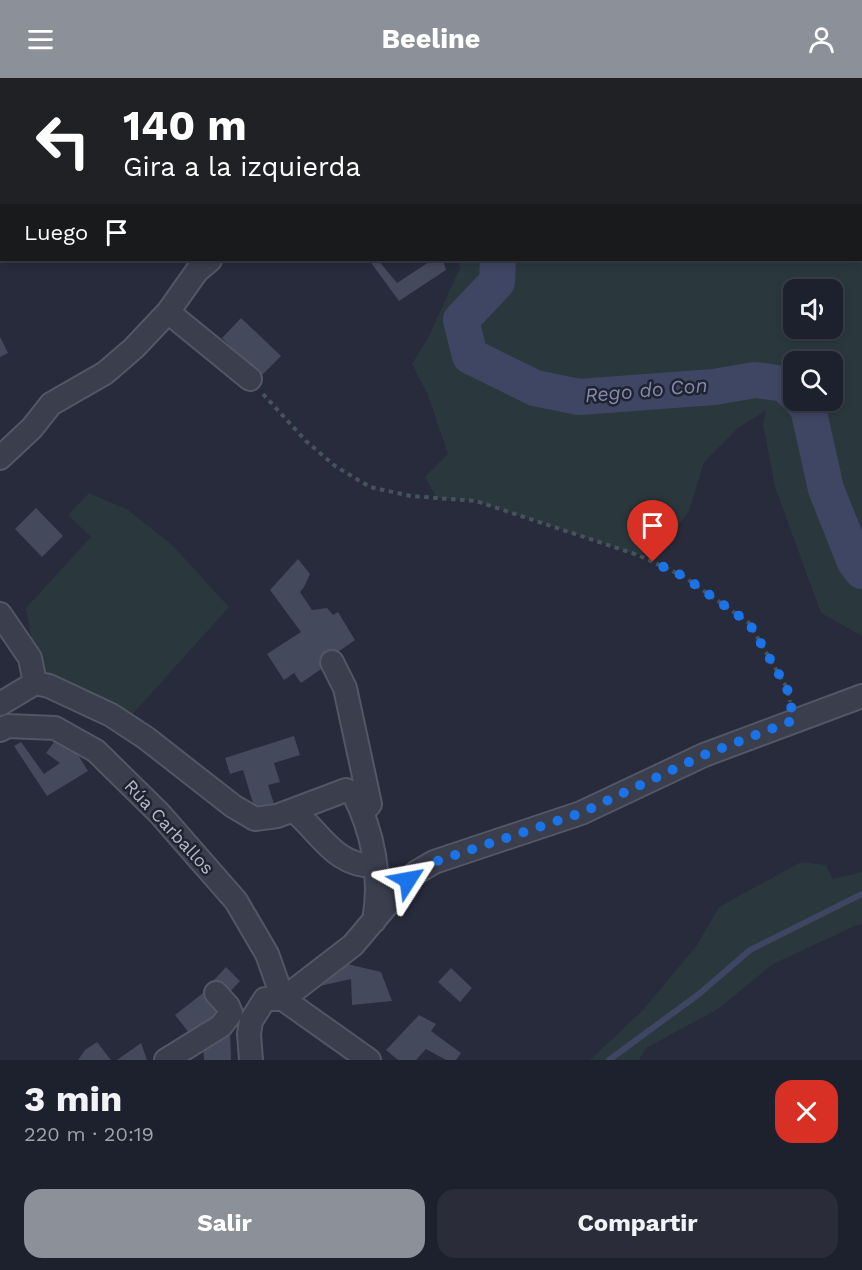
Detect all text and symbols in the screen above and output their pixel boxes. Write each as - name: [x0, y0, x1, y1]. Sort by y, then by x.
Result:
- icon: menu: [24, 23, 57, 56]
- text: Beeline: [382, 23, 480, 55]
- icon: person: [805, 23, 838, 56]
- text: 140 m: [123, 101, 247, 150]
- icon: left: [24, 102, 102, 180]
- text: Gira a la izquierda: [123, 151, 361, 183]
- icon: arrive: [100, 216, 133, 249]
- text: Luego: [24, 220, 88, 245]
- map controls: [783, 279, 843, 411]
- button: sound: [783, 279, 843, 339]
- button: search: [783, 351, 843, 411]
- water label: Rego do Con: [584, 373, 708, 407]
- pin: [627, 500, 678, 562]
- icon: arrive: [636, 509, 669, 542]
- street label: Rúa Carballos: [120, 775, 218, 878]
- position arrow: [376, 848, 440, 912]
- text: 3 min: [24, 1078, 122, 1120]
- button: close: [775, 1080, 838, 1143]
- text: 220 m · 20:19: [24, 1122, 154, 1146]
- button: Salir: [24, 1189, 425, 1258]
- button: Compartir: [437, 1189, 838, 1258]

